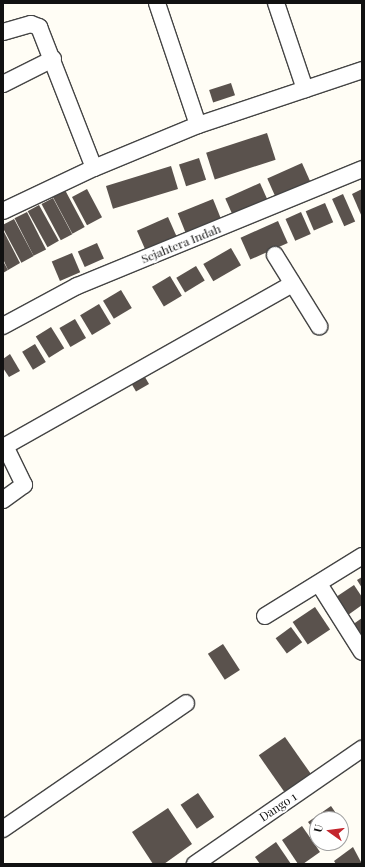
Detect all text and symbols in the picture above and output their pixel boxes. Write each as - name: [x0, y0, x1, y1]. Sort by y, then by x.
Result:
- street label: Sejahtera Indah: [139, 221, 223, 267]
- street label: Dango 1: [257, 789, 299, 825]
- north arrow: [309, 811, 349, 851]
- text: U: [310, 823, 326, 834]

